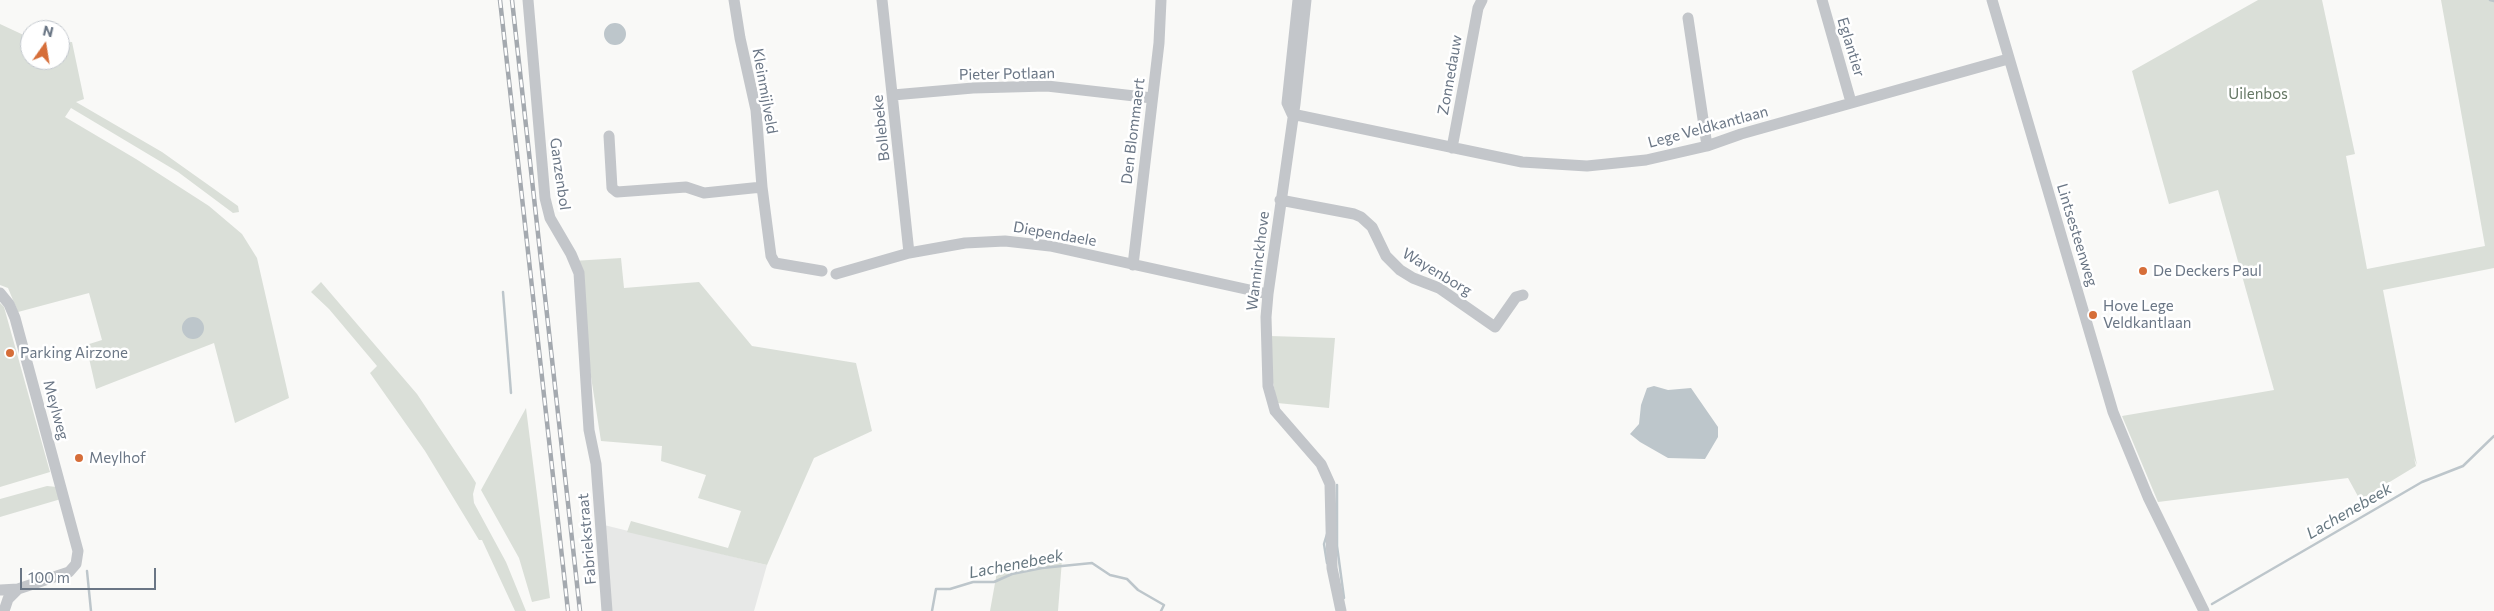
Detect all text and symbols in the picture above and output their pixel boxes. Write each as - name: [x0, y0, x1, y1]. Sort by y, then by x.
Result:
- street label: Eglantier: [1833, 15, 1869, 79]
- north arrow: [20, 20, 70, 70]
- text: N: [41, 21, 55, 40]
- street label: Zonnedauw: [1434, 34, 1466, 116]
- street label: Kleinmijlveld: [749, 47, 781, 135]
- street label: Pieter Potlaan: [959, 64, 1055, 84]
- street label: Den Blommaert: [1118, 77, 1148, 185]
- park label: Uilenbos: [2228, 85, 2288, 103]
- street label: Bollebeke: [869, 94, 893, 162]
- street label: Lege Veldkantlaan: [1646, 102, 1770, 152]
- street label: Ganzenbol: [546, 137, 574, 211]
- street label: Lintsesteenweg: [2053, 181, 2101, 289]
- street label: Wanninckhove: [1243, 210, 1273, 312]
- street label: Diependaele: [1012, 218, 1098, 250]
- street label: Wayenborg: [1399, 244, 1475, 300]
- place label: De Deckers Paul: [2153, 262, 2262, 280]
- marker: De Deckers Paul: [2137, 265, 2149, 277]
- place label: Hove Lege Veldkantlaan: [2103, 297, 2191, 332]
- marker: Hove Lege Veldkantlaan: [2087, 309, 2099, 321]
- place label: Parking Airzone: [20, 344, 128, 362]
- marker: Parking Airzone: [4, 347, 16, 359]
- street label: Meylweg: [39, 378, 73, 442]
- place label: Meylhof: [89, 449, 146, 467]
- marker: Meylhof: [73, 452, 85, 464]
- water label: Lachenebeek: [2303, 479, 2395, 543]
- street label: Fabriekstraat: [574, 493, 600, 585]
- water label: Lachenebeek: [967, 545, 1065, 583]
- scale bar: [22, 558, 159, 590]
- text: 100 m: [28, 568, 70, 586]

